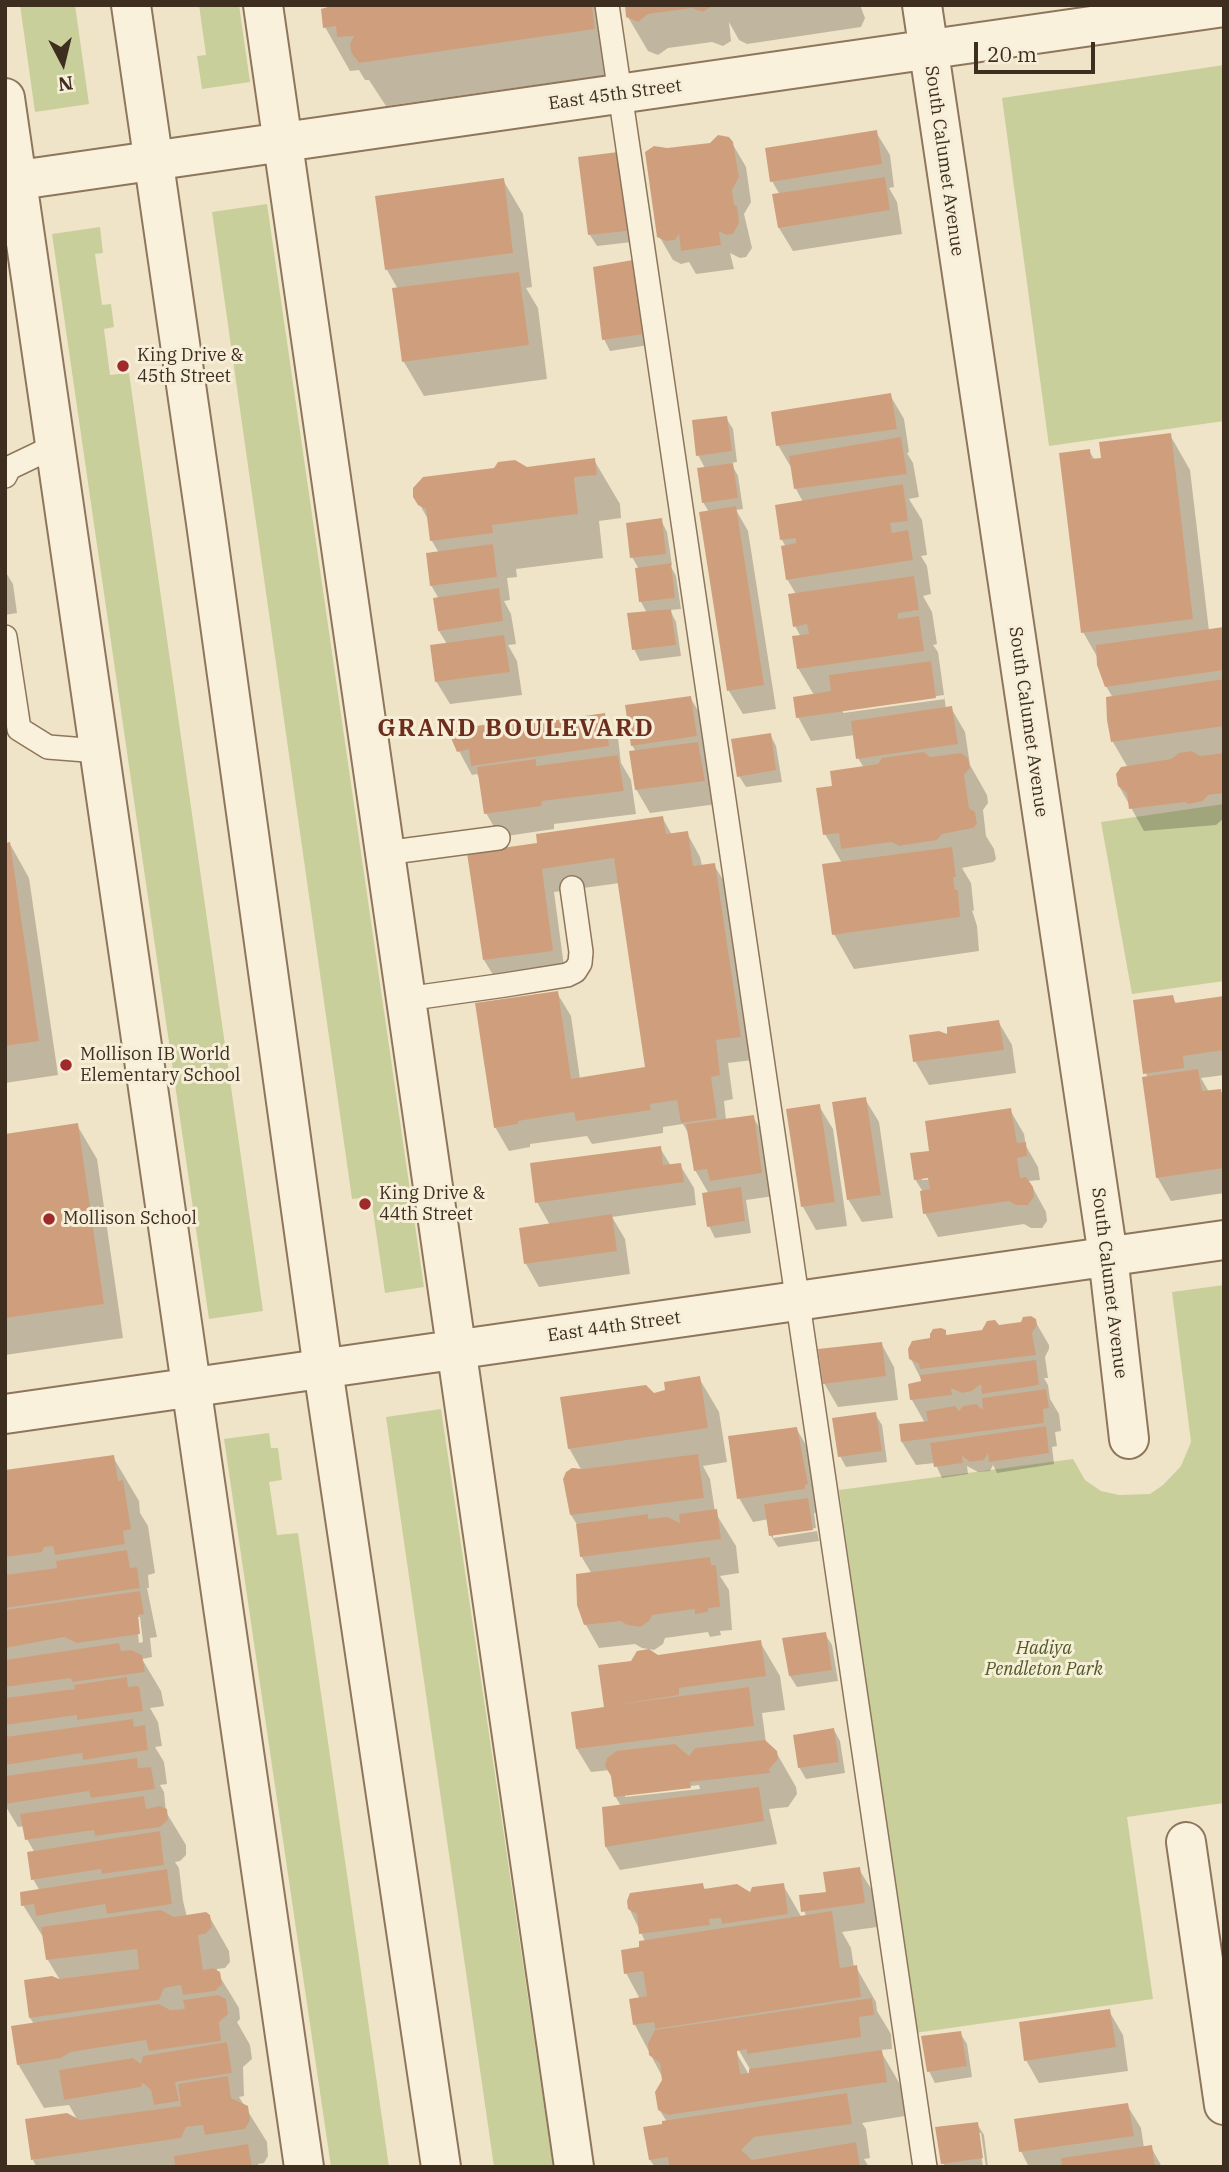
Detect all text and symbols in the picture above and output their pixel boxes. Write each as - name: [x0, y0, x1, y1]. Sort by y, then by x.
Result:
- north arrow: [28, 28, 98, 98]
- scale bar: [977, 28, 1098, 72]
- text: 20 m: [987, 40, 1037, 68]
- street label: South Calumet Avenue: [920, 64, 968, 258]
- text: N: [57, 71, 74, 97]
- street label: East 45th Street: [547, 75, 683, 115]
- place label: King Drive & 45th Street: [137, 345, 243, 388]
- marker: King Drive & 45th Street: [115, 358, 131, 374]
- street label: South Calumet Avenue: [1004, 625, 1052, 819]
- district label: GRAND BOULEVARD: [379, 715, 653, 743]
- place label: Mollison IB World Elementary School: [80, 1044, 240, 1086]
- marker: Mollison IB World Elementary School: [58, 1057, 74, 1073]
- place label: King Drive & 44th Street: [379, 1183, 485, 1226]
- street label: South Calumet Avenue: [1087, 1186, 1131, 1380]
- marker: King Drive & 44th Street: [357, 1196, 373, 1212]
- place label: Mollison School: [63, 1208, 197, 1230]
- marker: Mollison School: [41, 1211, 57, 1227]
- street label: East 44th Street: [546, 1307, 682, 1347]
- park label: Hadiya Pendleton Park: [985, 1638, 1103, 1680]

